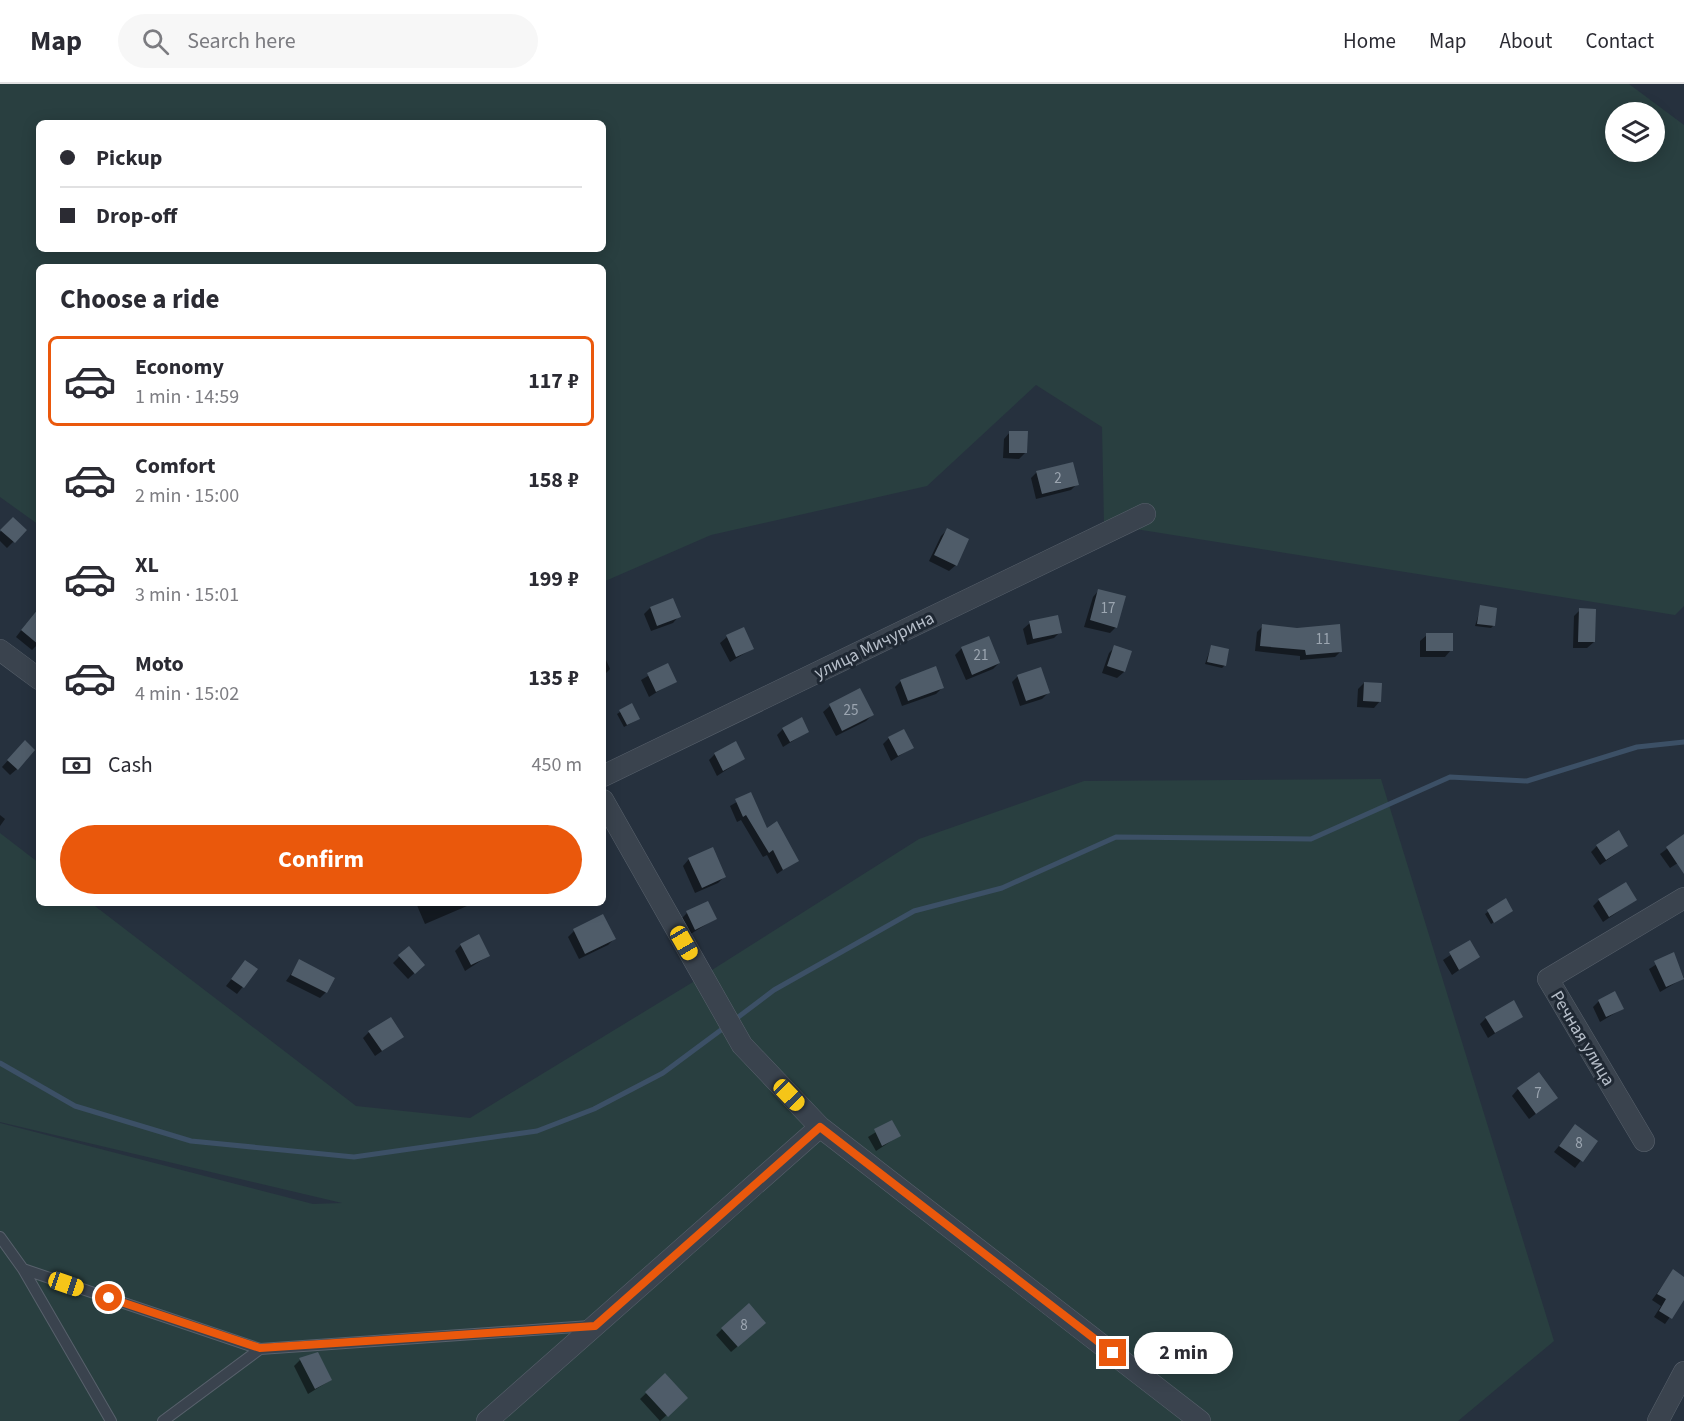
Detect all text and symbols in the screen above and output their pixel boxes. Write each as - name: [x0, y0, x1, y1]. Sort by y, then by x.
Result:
- search box: [118, 14, 538, 68]
- text: Map: [30, 21, 82, 61]
- icon: search: [139, 25, 172, 58]
- text: Search here: [187, 25, 296, 57]
- text: Home: [1343, 26, 1396, 56]
- text: Map: [1429, 26, 1467, 56]
- text: About: [1500, 26, 1552, 56]
- text: Contact: [1585, 26, 1654, 56]
- map controls: [1605, 102, 1665, 162]
- button: layers: [1605, 102, 1665, 162]
- text: Pickup: [96, 142, 162, 174]
- text: Drop-off: [96, 200, 177, 232]
- text: Choose a ride: [60, 280, 220, 319]
- text: Economy: [135, 351, 224, 383]
- icon: car: [63, 354, 117, 408]
- text: 117 ₽: [528, 365, 579, 397]
- text: 1 min · 14:59: [135, 383, 239, 411]
- text: Comfort: [135, 450, 216, 482]
- icon: car: [63, 453, 117, 507]
- text: 158 ₽: [528, 464, 579, 496]
- house number: 2: [1054, 468, 1062, 489]
- text: 2 min · 15:00: [135, 482, 239, 510]
- text: XL: [135, 549, 159, 581]
- icon: car: [63, 552, 117, 606]
- text: 199 ₽: [528, 563, 579, 595]
- text: 3 min · 15:01: [135, 581, 239, 609]
- house number: 17: [1101, 598, 1115, 619]
- street label: улица Мичурина: [810, 605, 939, 685]
- house number: 11: [1316, 629, 1330, 650]
- house number: 21: [974, 645, 988, 666]
- text: Moto: [135, 648, 184, 680]
- icon: car: [63, 651, 117, 705]
- text: 135 ₽: [528, 662, 579, 694]
- text: 4 min · 15:02: [135, 680, 239, 708]
- house number: 25: [844, 700, 858, 721]
- icon: cash: [60, 749, 93, 782]
- text: Cash: [108, 749, 153, 781]
- text: 450 m: [532, 751, 582, 779]
- button: Confirm: [60, 825, 582, 894]
- car: [667, 923, 701, 963]
- street label: Речная улица: [1544, 986, 1621, 1091]
- car: [770, 1076, 808, 1114]
- house number: 7: [1534, 1083, 1542, 1104]
- house number: 8: [1575, 1133, 1583, 1154]
- car: [46, 1270, 86, 1298]
- route start: [95, 1284, 122, 1311]
- house number: 8: [740, 1315, 748, 1336]
- callout: 2 min: [1134, 1332, 1233, 1374]
- route end: [1099, 1339, 1126, 1366]
- text: 2 min: [1159, 1339, 1208, 1367]

